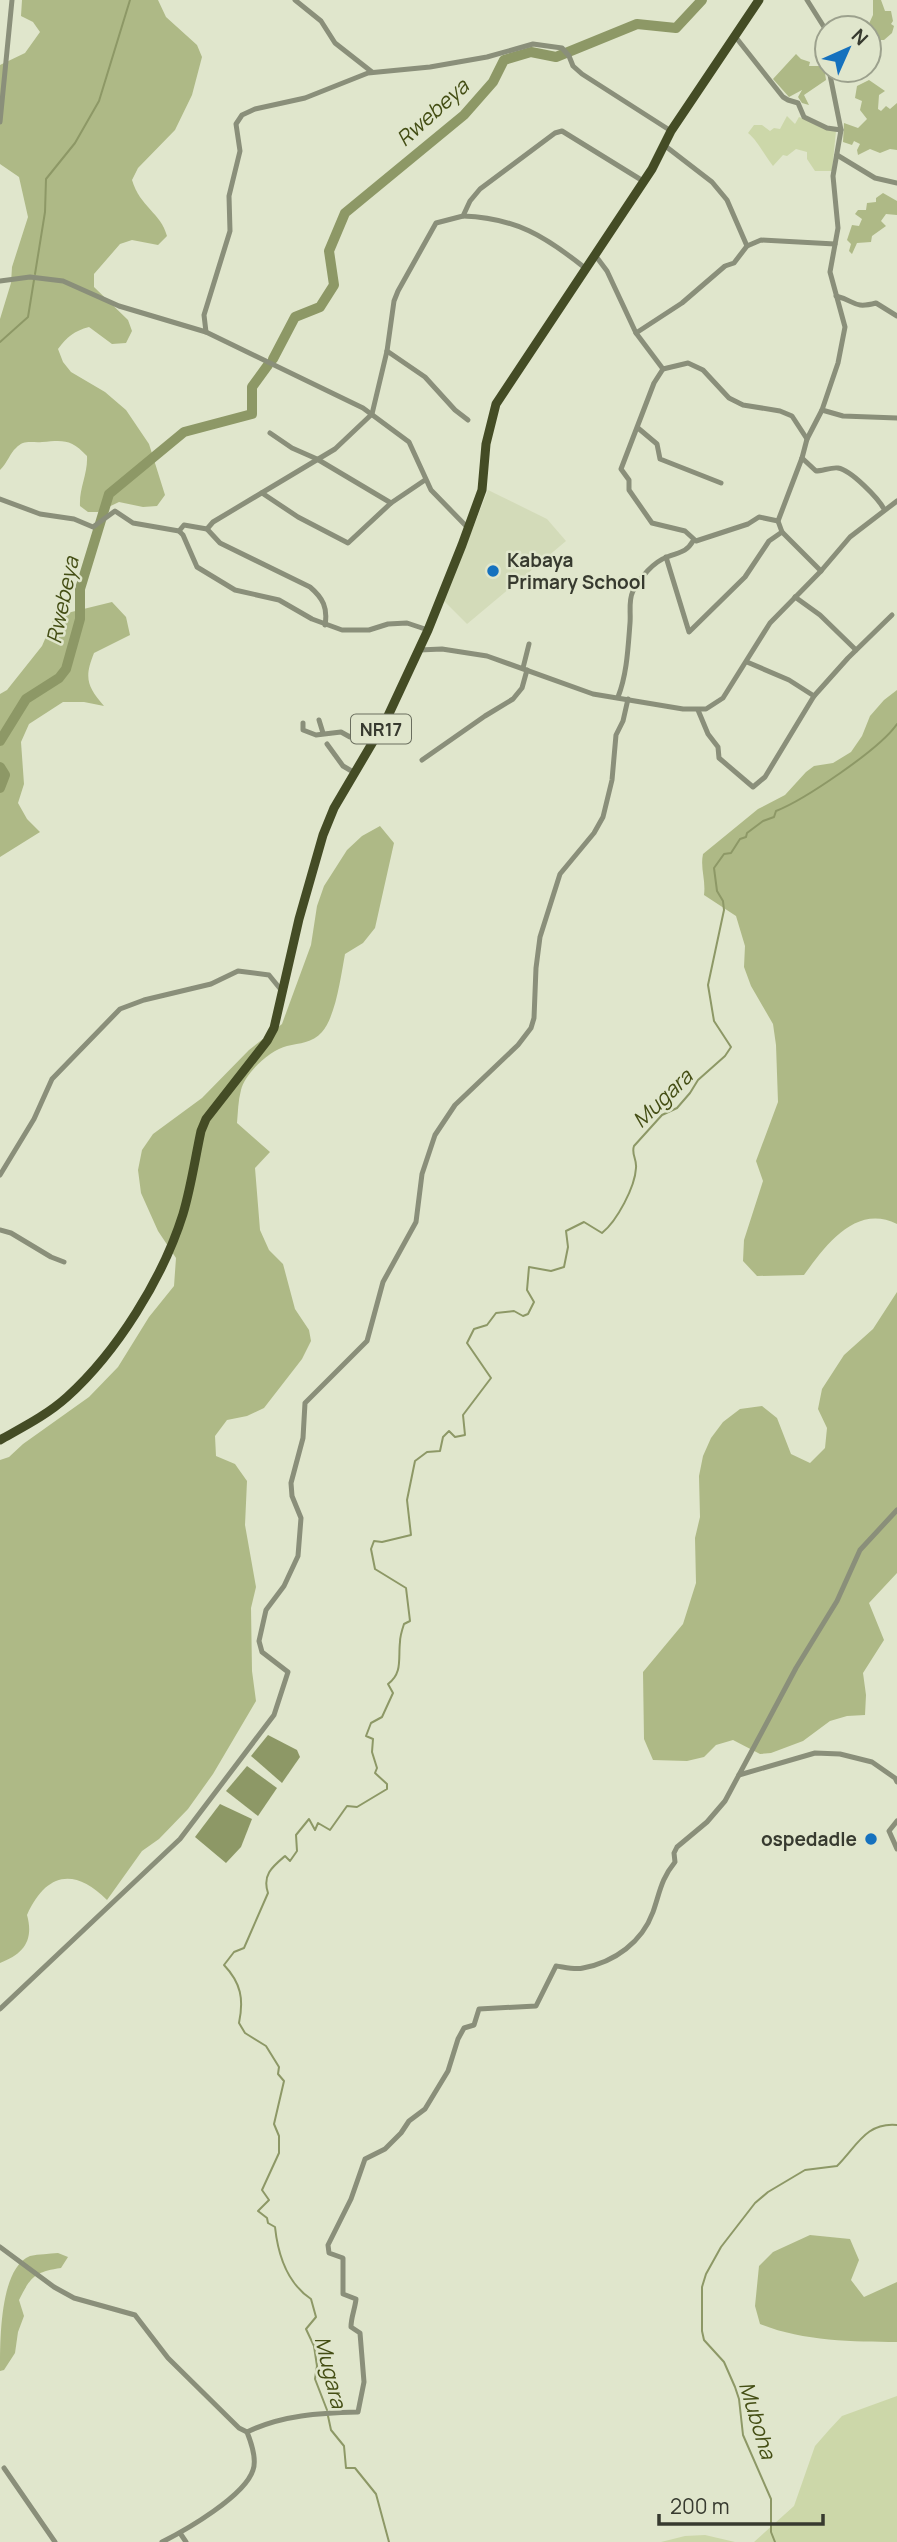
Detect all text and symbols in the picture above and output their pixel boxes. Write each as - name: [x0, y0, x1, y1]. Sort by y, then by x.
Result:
- north arrow: [813, 14, 883, 84]
- text: N: [846, 23, 874, 51]
- water label: Rwebeya: [390, 71, 475, 152]
- place label: Kabaya Primary School: [507, 547, 646, 595]
- water label: Rwebeya: [39, 553, 85, 646]
- marker: Kabaya Primary School: [485, 563, 501, 579]
- road number: NR17: [351, 714, 411, 744]
- water label: Mugara: [626, 1062, 699, 1133]
- place label: ospedadle: [761, 1826, 857, 1852]
- marker: ospedadle: [863, 1831, 879, 1847]
- water label: Mugara: [309, 2333, 354, 2412]
- water label: Muboha: [733, 2378, 783, 2463]
- scale bar: [659, 2482, 824, 2526]
- text: 200 m: [670, 2492, 730, 2520]

